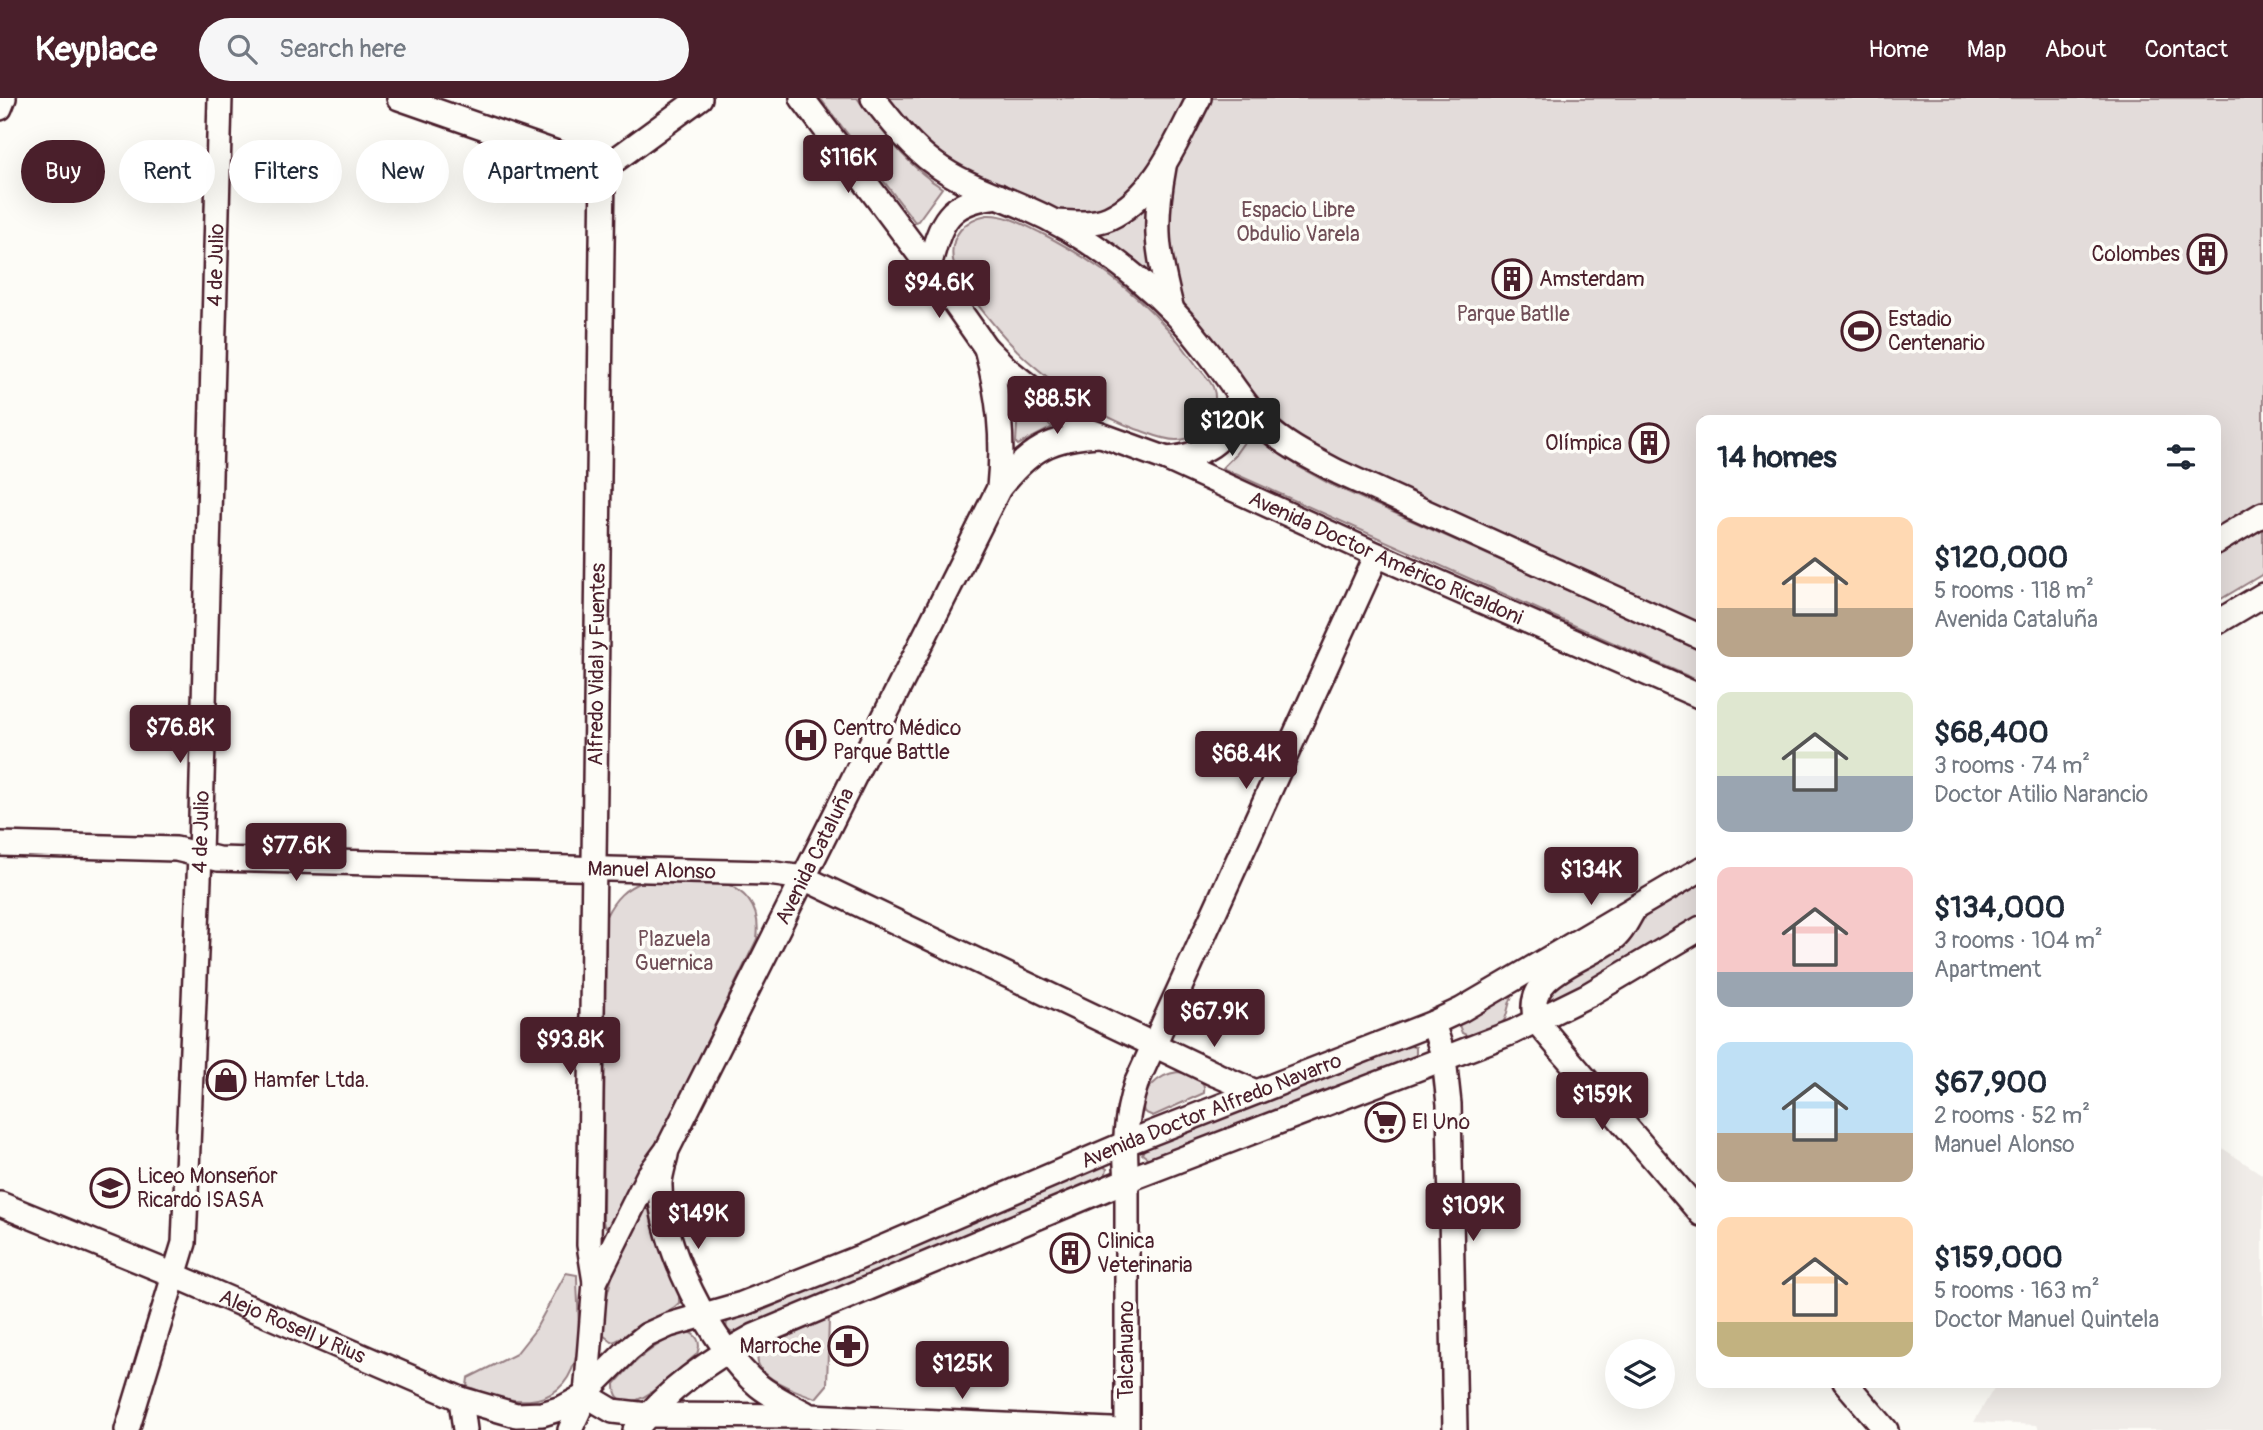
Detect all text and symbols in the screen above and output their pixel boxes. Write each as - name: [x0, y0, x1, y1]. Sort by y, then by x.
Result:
- search box: [199, 18, 689, 81]
- text: Keyplace: [35, 29, 157, 70]
- icon: search: [223, 30, 261, 68]
- text: Search here: [279, 33, 406, 65]
- text: Home: [1868, 35, 1929, 64]
- text: Map: [1967, 35, 2007, 64]
- text: About: [2045, 35, 2107, 64]
- text: Contact: [2145, 35, 2228, 64]
- pin: $116K: [799, 136, 897, 195]
- chip: Buy: [21, 140, 105, 203]
- chip: Rent: [119, 140, 215, 203]
- chip: Filters: [229, 140, 342, 203]
- chip: New: [356, 140, 449, 203]
- chip: Apartment: [463, 140, 623, 203]
- text: $116K: [819, 143, 877, 172]
- park label: Espacio Libre Obdulio Varela: [1236, 197, 1360, 248]
- street label: 4 de Julio: [201, 223, 231, 307]
- building icon: Colombes: [2186, 233, 2228, 275]
- place label: Colombes: [2091, 241, 2181, 268]
- building icon: Amsterdam: [1491, 258, 1533, 300]
- pin: $94.6K: [882, 260, 996, 320]
- place label: Amsterdam: [1539, 266, 1645, 293]
- text: $94.6K: [904, 268, 974, 297]
- park label: Parque Batlle: [1456, 301, 1570, 328]
- place label: Estadio Centenario: [1888, 306, 1985, 357]
- sports icon: Estadio Centenario: [1840, 310, 1882, 352]
- pin: $88.5K: [1000, 376, 1114, 436]
- text: $88.5K: [1023, 384, 1091, 413]
- pin: $120K: [1183, 398, 1281, 458]
- text: $120K: [1200, 406, 1264, 435]
- building icon: Olímpica: [1628, 422, 1670, 464]
- place label: Olímpica: [1545, 430, 1622, 457]
- icon: filters: [2162, 438, 2200, 476]
- text: 14 homes: [1717, 439, 1837, 476]
- street label: Avenida Doctor Américo Ricaldoni: [1244, 485, 1527, 631]
- text: $120,000: [1934, 539, 2068, 576]
- icon: home: [1773, 545, 1857, 629]
- street label: Alfredo Vidal y Fuentes: [582, 562, 612, 766]
- text: 5 rooms · 118 m²: [1934, 576, 2094, 605]
- text: Avenida Cataluña: [1934, 605, 2098, 634]
- pin: $76.8K: [123, 706, 237, 765]
- text: $76.8K: [146, 713, 214, 742]
- text: $68,400: [1934, 714, 2049, 751]
- place label: Centro Médico Parque Battle: [833, 715, 961, 766]
- hospital icon: Centro Médico Parque Battle: [785, 719, 827, 761]
- icon: home: [1773, 720, 1857, 804]
- pin: $68.4K: [1189, 732, 1303, 791]
- text: $68.4K: [1211, 739, 1281, 768]
- text: 3 rooms · 74 m²: [1934, 751, 2090, 780]
- text: Doctor Atilio Narancio: [1934, 780, 2148, 809]
- street label: Avenida Cataluña: [769, 783, 861, 929]
- street label: 4 de Julio: [186, 790, 216, 874]
- pin: $77.6K: [239, 824, 353, 883]
- text: $77.6K: [261, 831, 331, 860]
- pin: $134K: [1542, 848, 1640, 907]
- street label: Manuel Alonso: [587, 855, 716, 886]
- text: $134K: [1560, 855, 1622, 884]
- text: $134,000: [1934, 889, 2065, 926]
- icon: home: [1773, 895, 1857, 979]
- park label: Plazuela Guernica: [635, 926, 713, 977]
- text: 3 rooms · 104 m²: [1934, 926, 2103, 955]
- text: Apartment: [1934, 955, 2041, 984]
- pin: $67.9K: [1157, 990, 1271, 1049]
- text: $67.9K: [1180, 997, 1248, 1026]
- pin: $93.8K: [513, 1018, 627, 1077]
- text: $93.8K: [536, 1025, 604, 1054]
- street label: Avenida Doctor Alfredo Navarro: [1077, 1047, 1346, 1175]
- shop icon: Hamfer Ltda.: [205, 1059, 247, 1101]
- text: $67,900: [1934, 1064, 2047, 1101]
- place label: Hamfer Ltda.: [253, 1067, 369, 1094]
- icon: home: [1773, 1070, 1857, 1154]
- pin: $159K: [1553, 1072, 1651, 1132]
- text: $159K: [1572, 1080, 1632, 1109]
- supermarket icon: El Uno: [1364, 1101, 1406, 1143]
- text: 2 rooms · 52 m²: [1934, 1101, 2090, 1130]
- place label: El Uno: [1412, 1109, 1470, 1136]
- text: Manuel Alonso: [1934, 1130, 2075, 1159]
- place label: Liceo Monseñor Ricardo ISASA: [137, 1163, 278, 1214]
- school or university icon: Liceo Monseñor Ricardo ISASA: [89, 1167, 131, 1209]
- pin: $109K: [1424, 1184, 1522, 1243]
- text: $109K: [1442, 1191, 1504, 1220]
- pin: $149K: [649, 1192, 747, 1251]
- text: $149K: [668, 1199, 728, 1228]
- place label: Clinica Veterinaria: [1097, 1228, 1192, 1279]
- building icon: Clinica Veterinaria: [1049, 1232, 1091, 1274]
- text: $159,000: [1934, 1239, 2063, 1276]
- icon: home: [1773, 1245, 1857, 1329]
- text: 5 rooms · 163 m²: [1934, 1276, 2100, 1305]
- street label: Alejo Rosell y Rius: [215, 1283, 370, 1370]
- street label: Talcahuano: [1113, 1301, 1140, 1399]
- text: Doctor Manuel Quintela: [1934, 1305, 2159, 1334]
- pharmacy icon: Marroche: [827, 1325, 869, 1367]
- place label: Marroche: [739, 1333, 822, 1360]
- map controls: [1605, 1339, 1675, 1409]
- button: layers: [1605, 1339, 1675, 1409]
- pin: $125K: [913, 1342, 1011, 1401]
- text: $125K: [932, 1349, 992, 1378]

